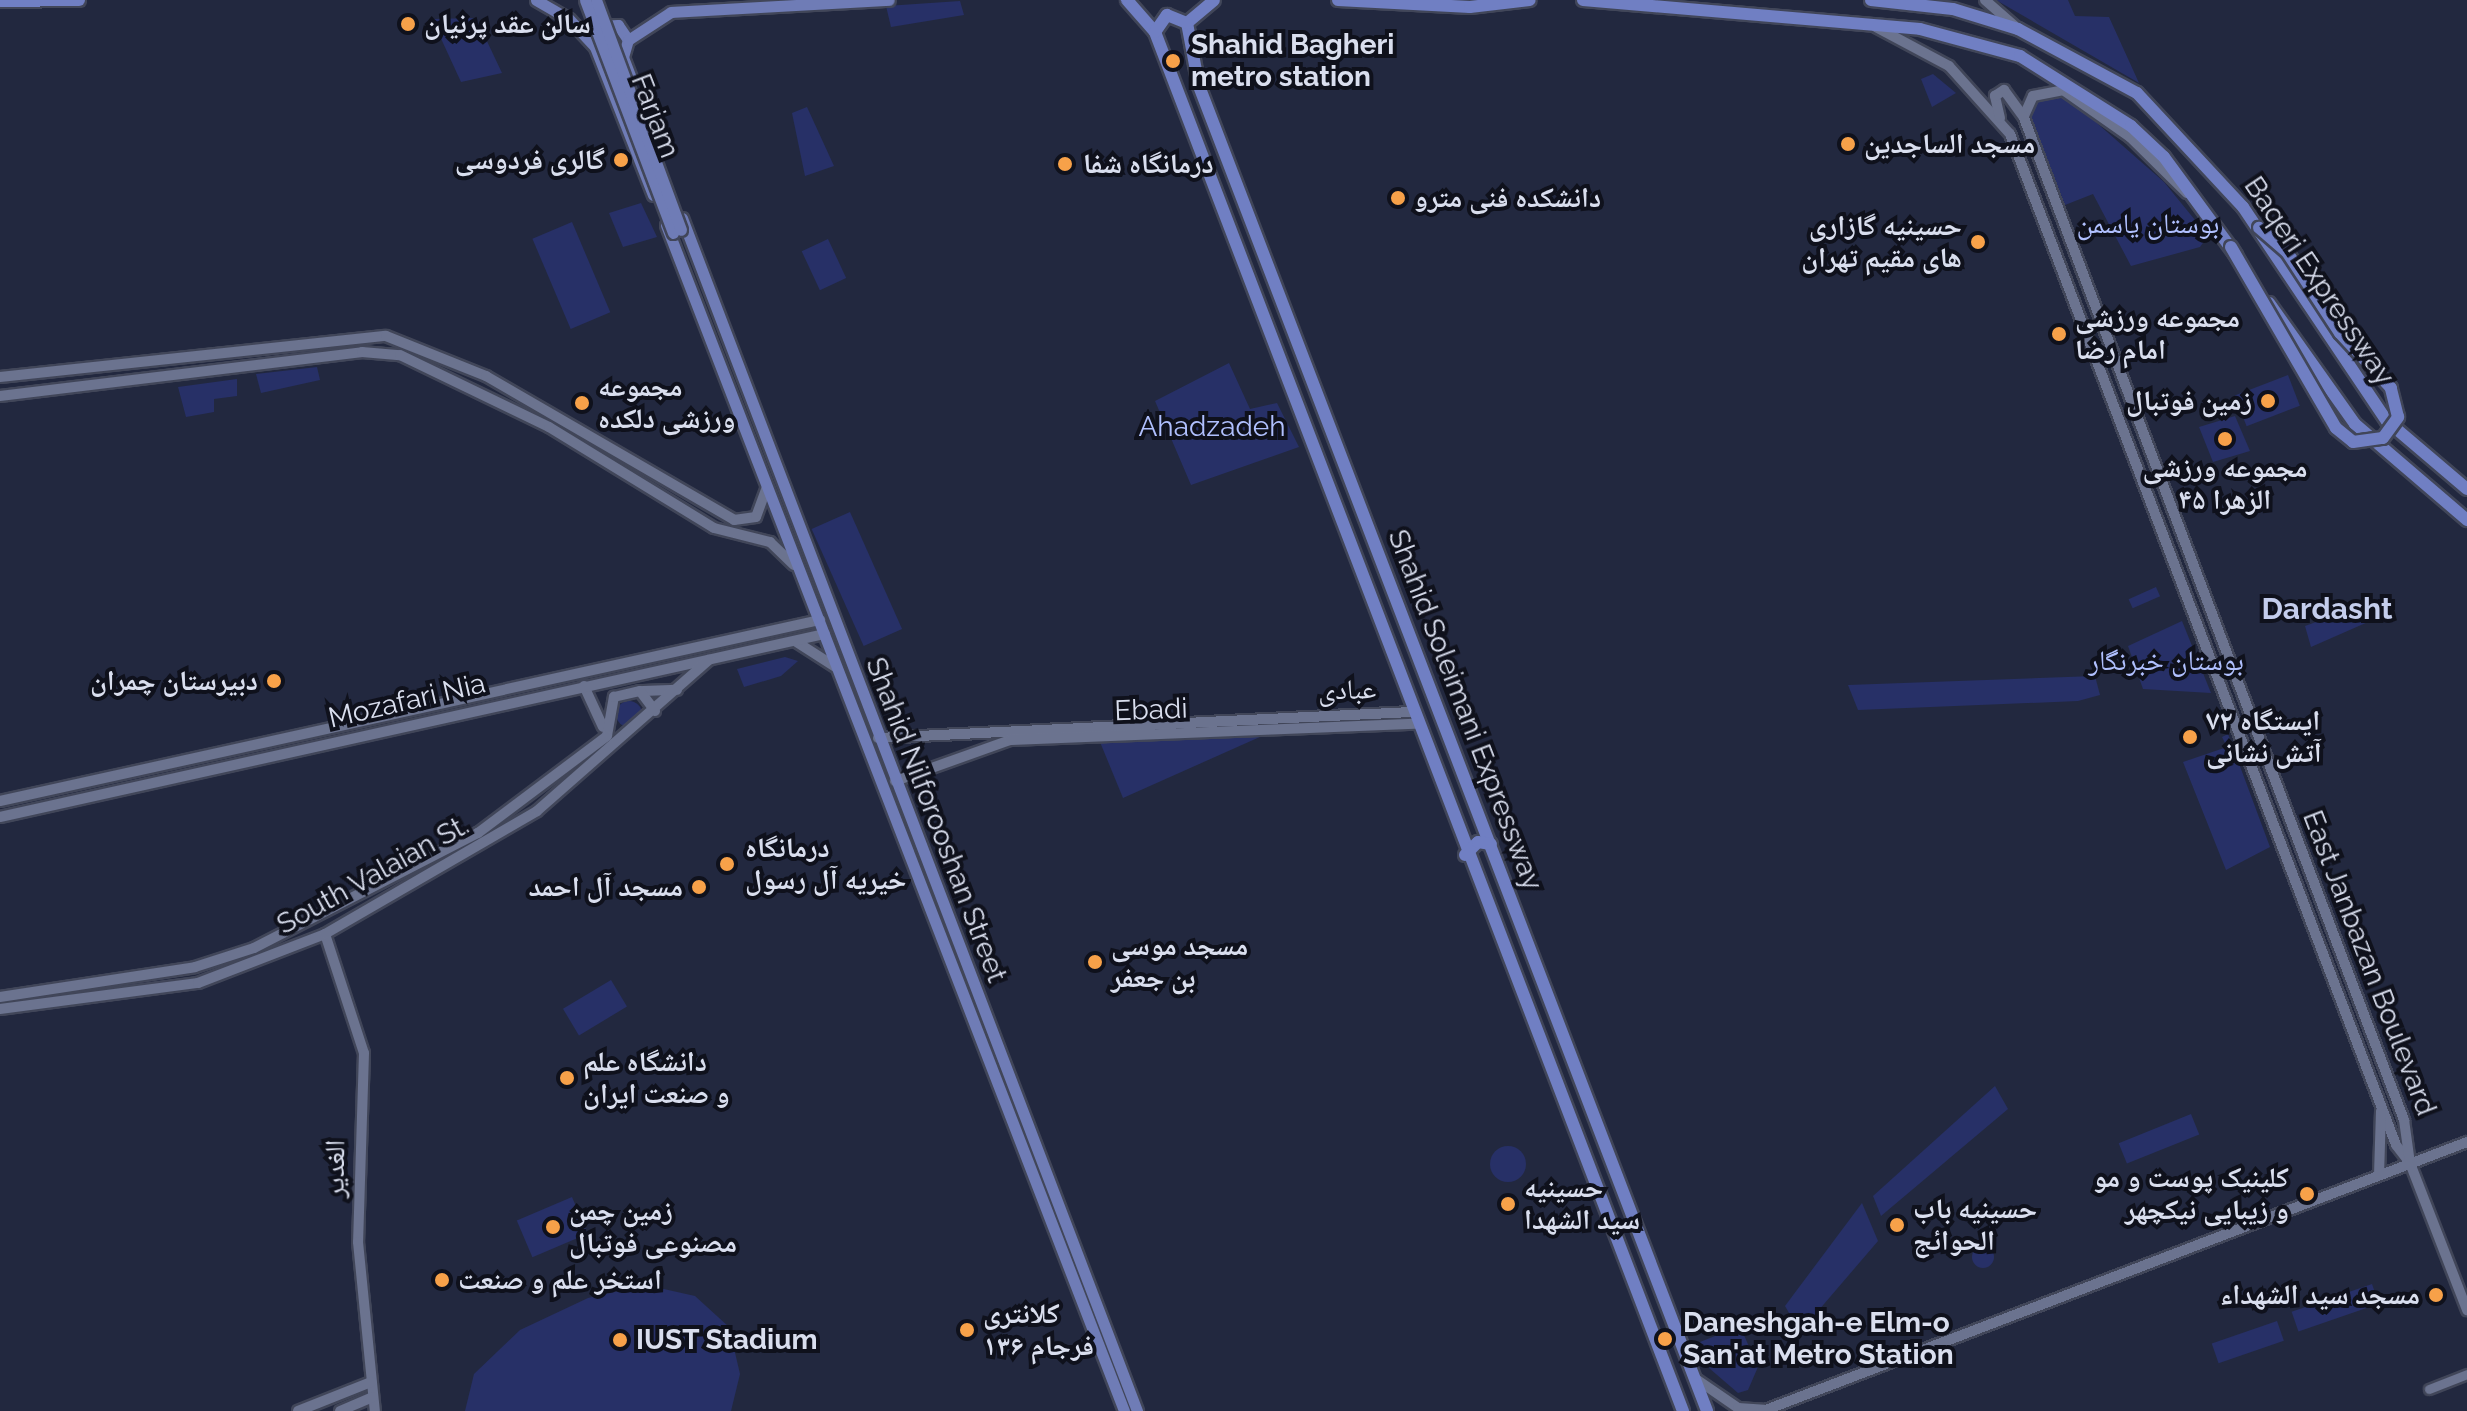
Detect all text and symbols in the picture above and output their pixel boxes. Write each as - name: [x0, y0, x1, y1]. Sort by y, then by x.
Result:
- place label: سالن عقد پرنیان: [424, 7, 591, 41]
- marker: سالن عقد پرنیان: [399, 15, 417, 33]
- place label: Shahid Bagheri metro station: [1191, 28, 1394, 94]
- marker: Shahid Bagheri metro station: [1162, 50, 1184, 72]
- street label: Farjam: [624, 69, 686, 163]
- place label: مسجد الساجدین: [1864, 127, 2035, 161]
- marker: مسجد الساجدین: [1839, 135, 1857, 153]
- place label: گالری فردوسی: [455, 143, 605, 177]
- place label: درمانگاه شفا: [1083, 147, 1214, 181]
- marker: گالری فردوسی: [612, 151, 630, 169]
- marker: درمانگاه شفا: [1054, 153, 1076, 175]
- street label: Baqeri Expressway: [2237, 170, 2401, 392]
- place label: دانشکده فنی مترو: [1414, 181, 1601, 215]
- marker: دانشکده فنی مترو: [1389, 189, 1407, 207]
- park label: بوستان یاسمن: [2077, 207, 2219, 241]
- place label: حسینیه گازاری های مقیم تهران: [1801, 209, 1962, 275]
- marker: حسینیه گازاری های مقیم تهران: [1969, 233, 1987, 251]
- place label: مجموعه ورزشی امام رضا: [2075, 301, 2240, 367]
- marker: مجموعه ورزشی امام رضا: [2050, 325, 2068, 343]
- place label: مجموعه ورزشی دلکده: [598, 370, 735, 436]
- place label: زمین فوتبال: [2126, 384, 2252, 418]
- marker: زمین فوتبال: [2259, 392, 2277, 410]
- marker: مجموعه ورزشی دلکده: [573, 394, 591, 412]
- park label: Ahadzadeh: [1138, 410, 1286, 444]
- marker: مجموعه ورزشی الزهرا ۴۵: [2216, 430, 2234, 448]
- place label: مجموعه ورزشی الزهرا ۴۵: [2142, 451, 2308, 517]
- street label: Shahid Soleimani Expressway: [1381, 525, 1549, 895]
- district label: Dardasht: [2262, 591, 2392, 627]
- park label: بوستان خبرنگار: [2088, 644, 2244, 678]
- street label: Shahid Nilforooshan Street: [858, 653, 1014, 987]
- place label: دبیرستان چمران: [90, 664, 258, 698]
- street label: Mozafari Nia: [325, 667, 489, 735]
- marker: دبیرستان چمران: [265, 672, 283, 690]
- street label: عبادی: [1317, 672, 1377, 708]
- street label: Ebadi: [1114, 692, 1188, 728]
- place label: ایستگاه ۷۲ آتش نشانی: [2206, 704, 2322, 770]
- marker: ایستگاه ۷۲ آتش نشانی: [2181, 728, 2199, 746]
- street label: East Janbazan Boulevard: [2295, 806, 2443, 1120]
- street label: South Valaian St.: [271, 808, 475, 942]
- place label: درمانگاه خیریه آل رسول: [745, 831, 906, 897]
- marker: درمانگاه خیریه آل رسول: [716, 853, 738, 875]
- place label: مسجد آل احمد: [528, 870, 683, 904]
- marker: مسجد آل احمد: [690, 878, 708, 896]
- place label: مسجد موسی بن جعفر: [1111, 929, 1248, 995]
- marker: مسجد موسی بن جعفر: [1086, 953, 1104, 971]
- place label: دانشگاه علم و صنعت ایران: [583, 1045, 730, 1111]
- marker: دانشگاه علم و صنعت ایران: [558, 1069, 576, 1087]
- street label: الغدیر: [318, 1140, 352, 1198]
- place label: کلینیک پوست و مو و زیبایی نیکچهر: [2093, 1161, 2289, 1227]
- place label: حسینیه سید الشهدا: [1524, 1171, 1640, 1237]
- marker: کلینیک پوست و مو و زیبایی نیکچهر: [2296, 1183, 2318, 1205]
- place label: حسینیه باب الحوائج: [1913, 1192, 2037, 1258]
- place label: زمین چمن مصنوعی فوتبال: [569, 1194, 737, 1260]
- marker: حسینیه سید الشهدا: [1499, 1195, 1517, 1213]
- marker: حسینیه باب الحوائج: [1888, 1216, 1906, 1234]
- marker: زمین چمن مصنوعی فوتبال: [544, 1218, 562, 1236]
- place label: استخر علم و صنعت: [458, 1263, 662, 1297]
- marker: استخر علم و صنعت: [433, 1271, 451, 1289]
- place label: مسجد سید الشهداء: [2220, 1278, 2420, 1312]
- marker: مسجد سید الشهداء: [2427, 1286, 2445, 1304]
- place label: کلانتری ۱۳۶ فرجام: [983, 1297, 1094, 1363]
- place label: Daneshgah-e Elm-o San'at Metro Station: [1683, 1306, 1954, 1372]
- marker: کلانتری ۱۳۶ فرجام: [958, 1321, 976, 1339]
- place label: IUST Stadium: [636, 1323, 818, 1357]
- marker: Daneshgah-e Elm-o San'at Metro Station: [1654, 1328, 1676, 1350]
- marker: IUST Stadium: [611, 1331, 629, 1349]

